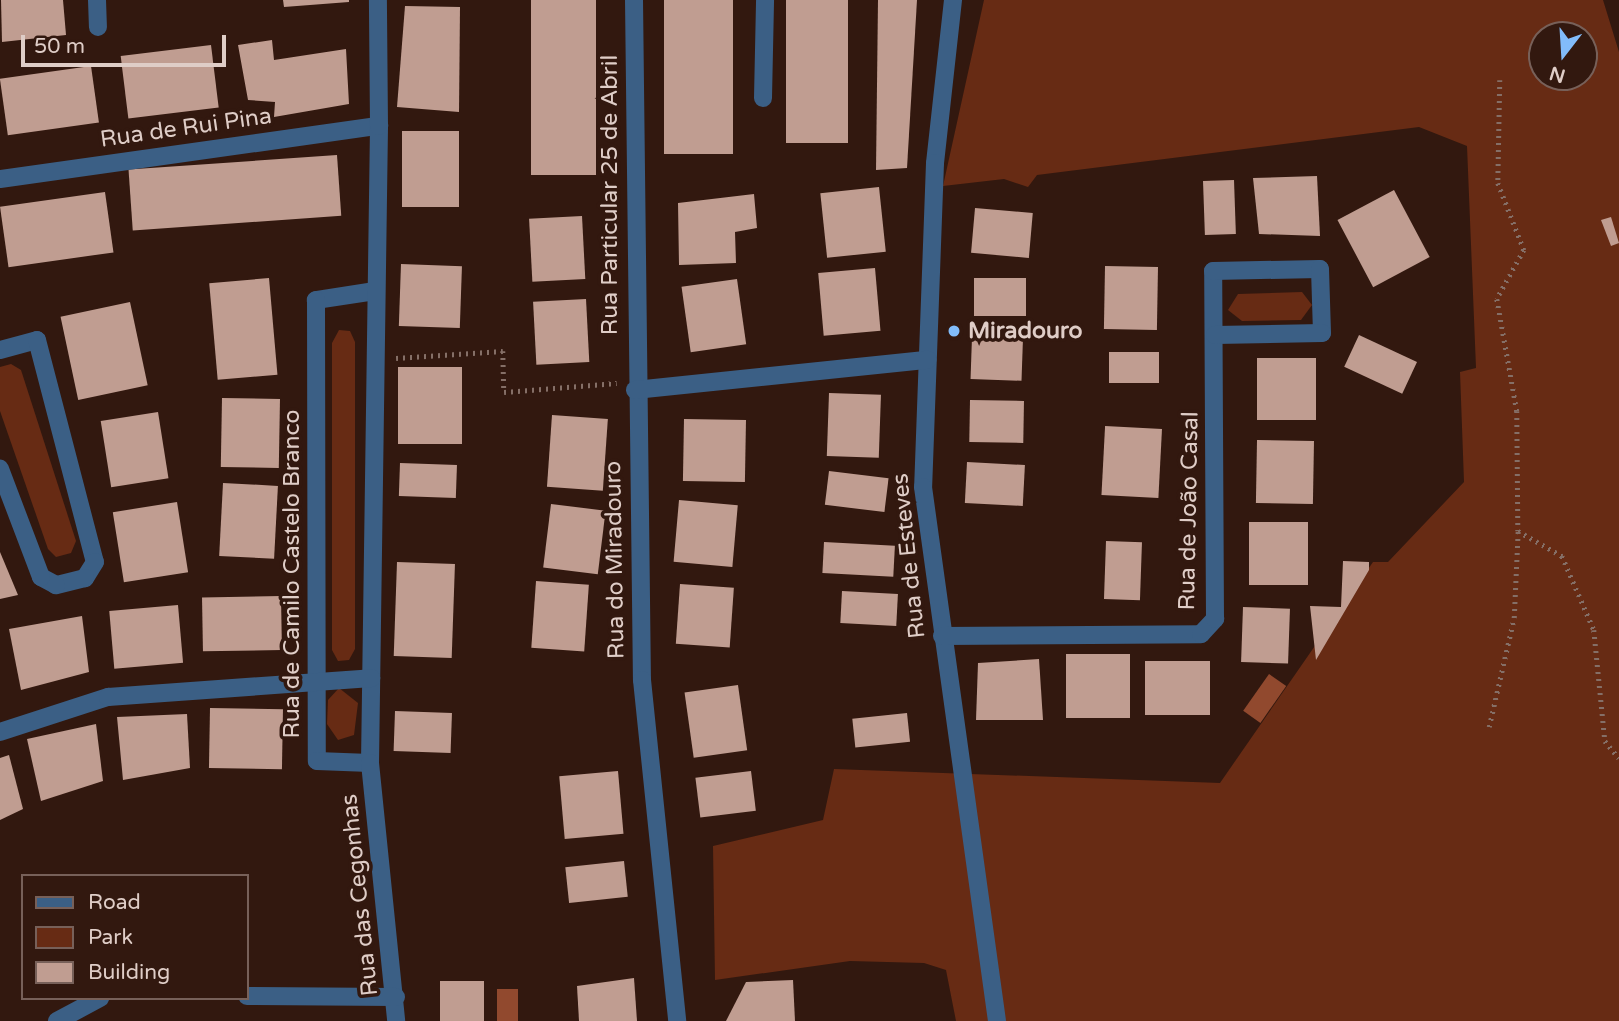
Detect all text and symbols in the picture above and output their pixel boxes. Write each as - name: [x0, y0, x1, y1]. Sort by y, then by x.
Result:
- scale bar: [24, 21, 229, 65]
- north arrow: [1528, 21, 1598, 91]
- text: 50 m: [34, 34, 85, 59]
- street label: Rua Particular 25 de Abril: [596, 55, 624, 335]
- text: N: [1547, 61, 1568, 87]
- street label: Rua de Rui Pina: [99, 102, 273, 154]
- place label: Miradouro: [968, 317, 1082, 345]
- marker: Miradouro: [946, 323, 962, 339]
- street label: Rua de Camilo Castelo Branco: [278, 409, 306, 739]
- street label: Rua de João Casal: [1173, 411, 1205, 611]
- street label: Rua do Miradouro: [599, 461, 631, 659]
- street label: Rua de Esteves: [887, 472, 931, 640]
- street label: Rua das Cegonhas: [336, 793, 384, 997]
- legend: [21, 874, 248, 1000]
- text: Road: [88, 890, 141, 915]
- text: Park: [88, 925, 133, 950]
- text: Building: [88, 960, 170, 985]

